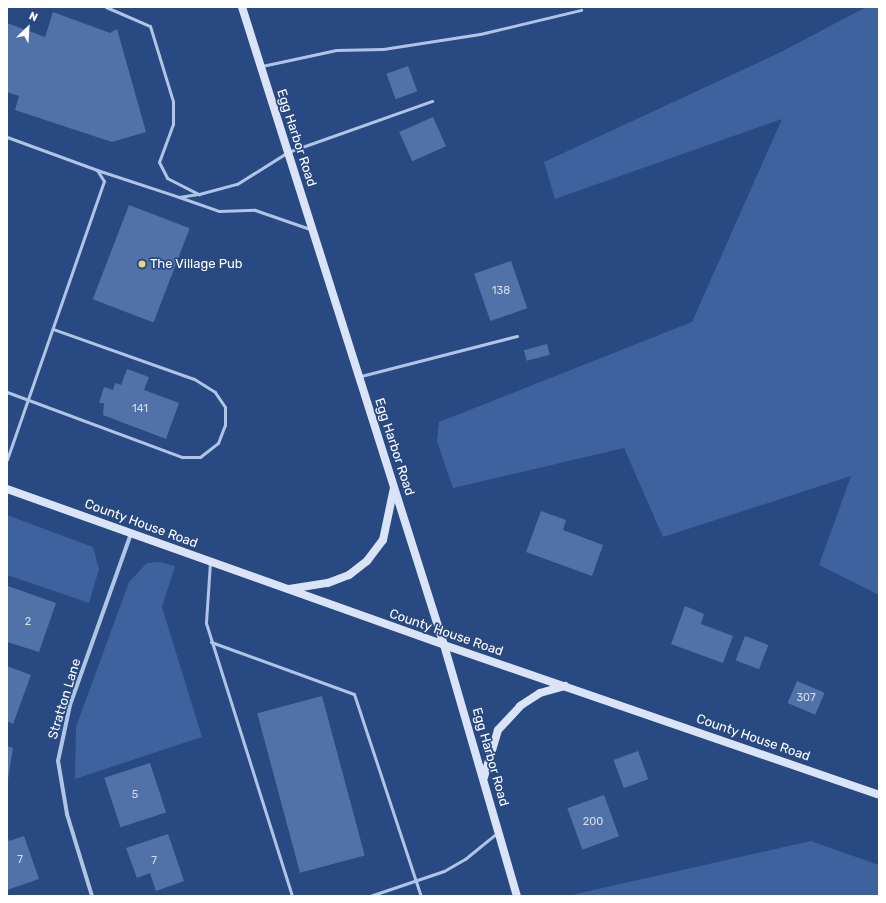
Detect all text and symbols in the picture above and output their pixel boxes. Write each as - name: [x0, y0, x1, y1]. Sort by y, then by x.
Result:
- north arrow: [8, 8, 48, 48]
- text: N: [27, 9, 40, 24]
- street label: Egg Harbor Road: [273, 87, 319, 189]
- place label: The Village Pub: [150, 256, 243, 272]
- marker: The Village Pub: [137, 259, 147, 269]
- house number: 138: [492, 284, 510, 298]
- street label: Egg Harbor Road: [371, 396, 417, 498]
- house number: 141: [132, 402, 148, 416]
- street label: County House Road: [82, 496, 200, 552]
- street label: County House Road: [387, 606, 505, 660]
- house number: 2: [25, 615, 31, 629]
- street label: Stratton Lane: [45, 657, 85, 741]
- house number: 307: [796, 691, 816, 705]
- street label: Egg Harbor Road: [468, 706, 512, 808]
- street label: County House Road: [694, 711, 812, 765]
- house number: 5: [132, 788, 138, 802]
- house number: 200: [583, 815, 603, 829]
- house number: 7: [17, 853, 23, 867]
- house number: 7: [151, 854, 157, 868]

